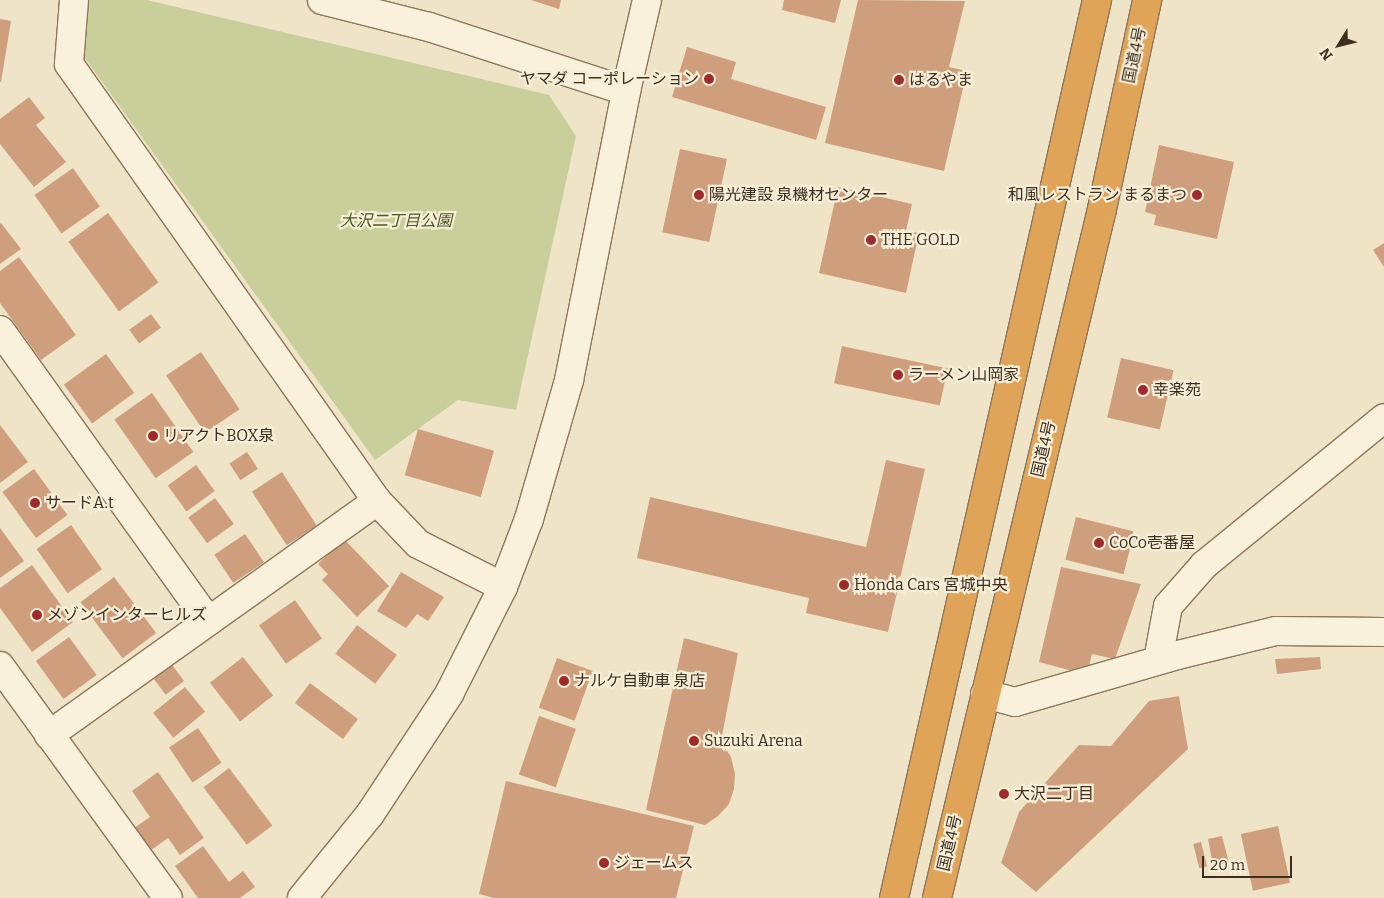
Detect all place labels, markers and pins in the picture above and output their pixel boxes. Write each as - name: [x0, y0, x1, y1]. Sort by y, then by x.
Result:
- place label: ヤマダ コーポレーション: [520, 69, 699, 89]
- place label: はるやま: [909, 70, 973, 90]
- marker: ヤマダ コーポレーション: [703, 73, 715, 85]
- marker: はるやま: [893, 74, 905, 86]
- place label: 陽光建設 泉機材センター: [709, 185, 888, 205]
- place label: 和風レストラン まるまつ: [1008, 185, 1187, 205]
- marker: 陽光建設 泉機材センター: [693, 189, 705, 201]
- marker: 和風レストラン まるまつ: [1191, 189, 1203, 201]
- place label: THE GOLD: [881, 230, 960, 250]
- marker: THE GOLD: [865, 234, 877, 246]
- place label: ラーメン山岡家: [908, 365, 1020, 385]
- marker: ラーメン山岡家: [892, 369, 904, 381]
- place label: 幸楽苑: [1153, 380, 1201, 400]
- marker: 幸楽苑: [1137, 384, 1149, 396]
- place label: リアクトBOX泉: [163, 426, 275, 446]
- marker: リアクトBOX泉: [147, 430, 159, 442]
- place label: サードA.t: [45, 493, 114, 513]
- marker: サードA.t: [29, 497, 41, 509]
- place label: CoCo壱番屋: [1109, 533, 1195, 553]
- marker: CoCo壱番屋: [1093, 537, 1105, 549]
- place label: Honda Cars 宮城中央: [854, 575, 1007, 595]
- marker: Honda Cars 宮城中央: [838, 579, 850, 591]
- place label: メゾンインターヒルズ: [47, 605, 207, 625]
- marker: メゾンインターヒルズ: [31, 609, 43, 621]
- place label: ナルケ自動車 泉店: [574, 671, 705, 691]
- marker: ナルケ自動車 泉店: [558, 675, 570, 687]
- place label: Suzuki Arena: [704, 731, 803, 751]
- marker: Suzuki Arena: [688, 735, 700, 747]
- place label: 大沢二丁目: [1014, 784, 1094, 804]
- marker: 大沢二丁目: [998, 788, 1010, 800]
- place label: ジェームス: [614, 853, 694, 873]
- marker: ジェームス: [598, 857, 610, 869]

